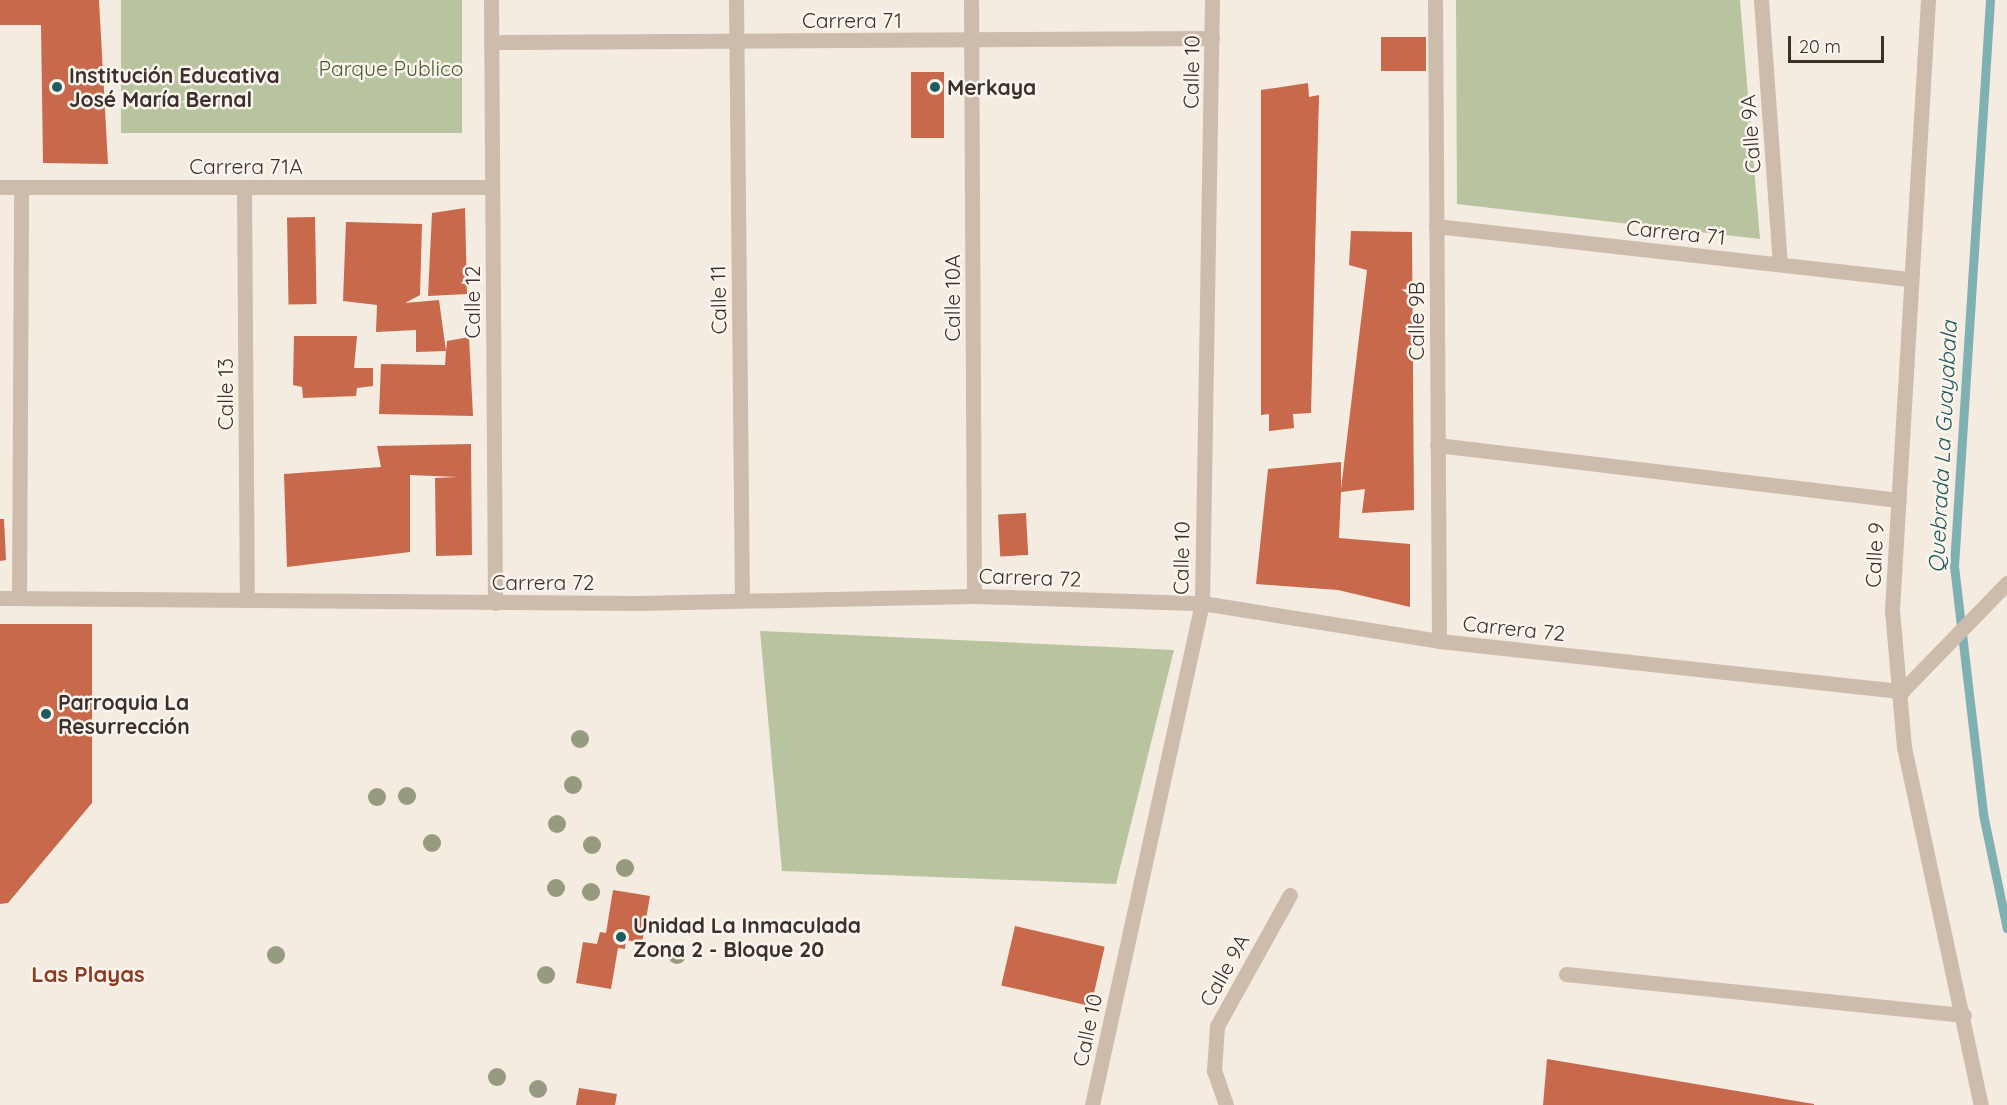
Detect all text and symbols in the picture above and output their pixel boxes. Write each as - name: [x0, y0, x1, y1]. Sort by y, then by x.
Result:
- street label: Carrera 71: [802, 7, 902, 33]
- scale bar: [1791, 24, 1887, 62]
- street label: Calle 10: [1178, 35, 1204, 109]
- text: 20 m: [1799, 35, 1841, 58]
- park label: Parque Publico: [318, 55, 464, 81]
- place label: Institución Educativa José María Bernal: [69, 62, 280, 112]
- place label: Merkaya: [947, 74, 1036, 100]
- marker: Institución Educativa José María Bernal: [50, 80, 64, 94]
- marker: Merkaya: [928, 80, 942, 94]
- street label: Calle 9A: [1735, 94, 1765, 174]
- street label: Carrera 71A: [189, 153, 303, 179]
- street label: Carrera 71: [1625, 214, 1727, 250]
- street label: Calle 10A: [939, 254, 965, 342]
- street label: Calle 11: [705, 265, 731, 335]
- street label: Calle 12: [459, 266, 485, 338]
- street label: Calle 9B: [1403, 282, 1429, 360]
- water label: Quebrada La Guayabala: [1923, 320, 1963, 574]
- street label: Calle 13: [212, 358, 238, 430]
- street label: Calle 10: [1168, 521, 1194, 595]
- street label: Calle 9: [1860, 522, 1888, 588]
- street label: Carrera 72: [978, 563, 1082, 591]
- street label: Carrera 72: [492, 569, 594, 595]
- street label: Carrera 72: [1462, 610, 1566, 646]
- place label: Parroquia La Resurrección: [58, 689, 190, 739]
- marker: Parroquia La Resurrección: [39, 707, 53, 721]
- place label: Unidad La Inmaculada Zona 2 - Bloque 20: [633, 912, 861, 962]
- street label: Calle 9A: [1194, 929, 1254, 1011]
- marker: Unidad La Inmaculada Zona 2 - Bloque 20: [614, 930, 628, 944]
- district label: Las Playas: [31, 962, 145, 988]
- street label: Calle 10: [1067, 991, 1107, 1069]

